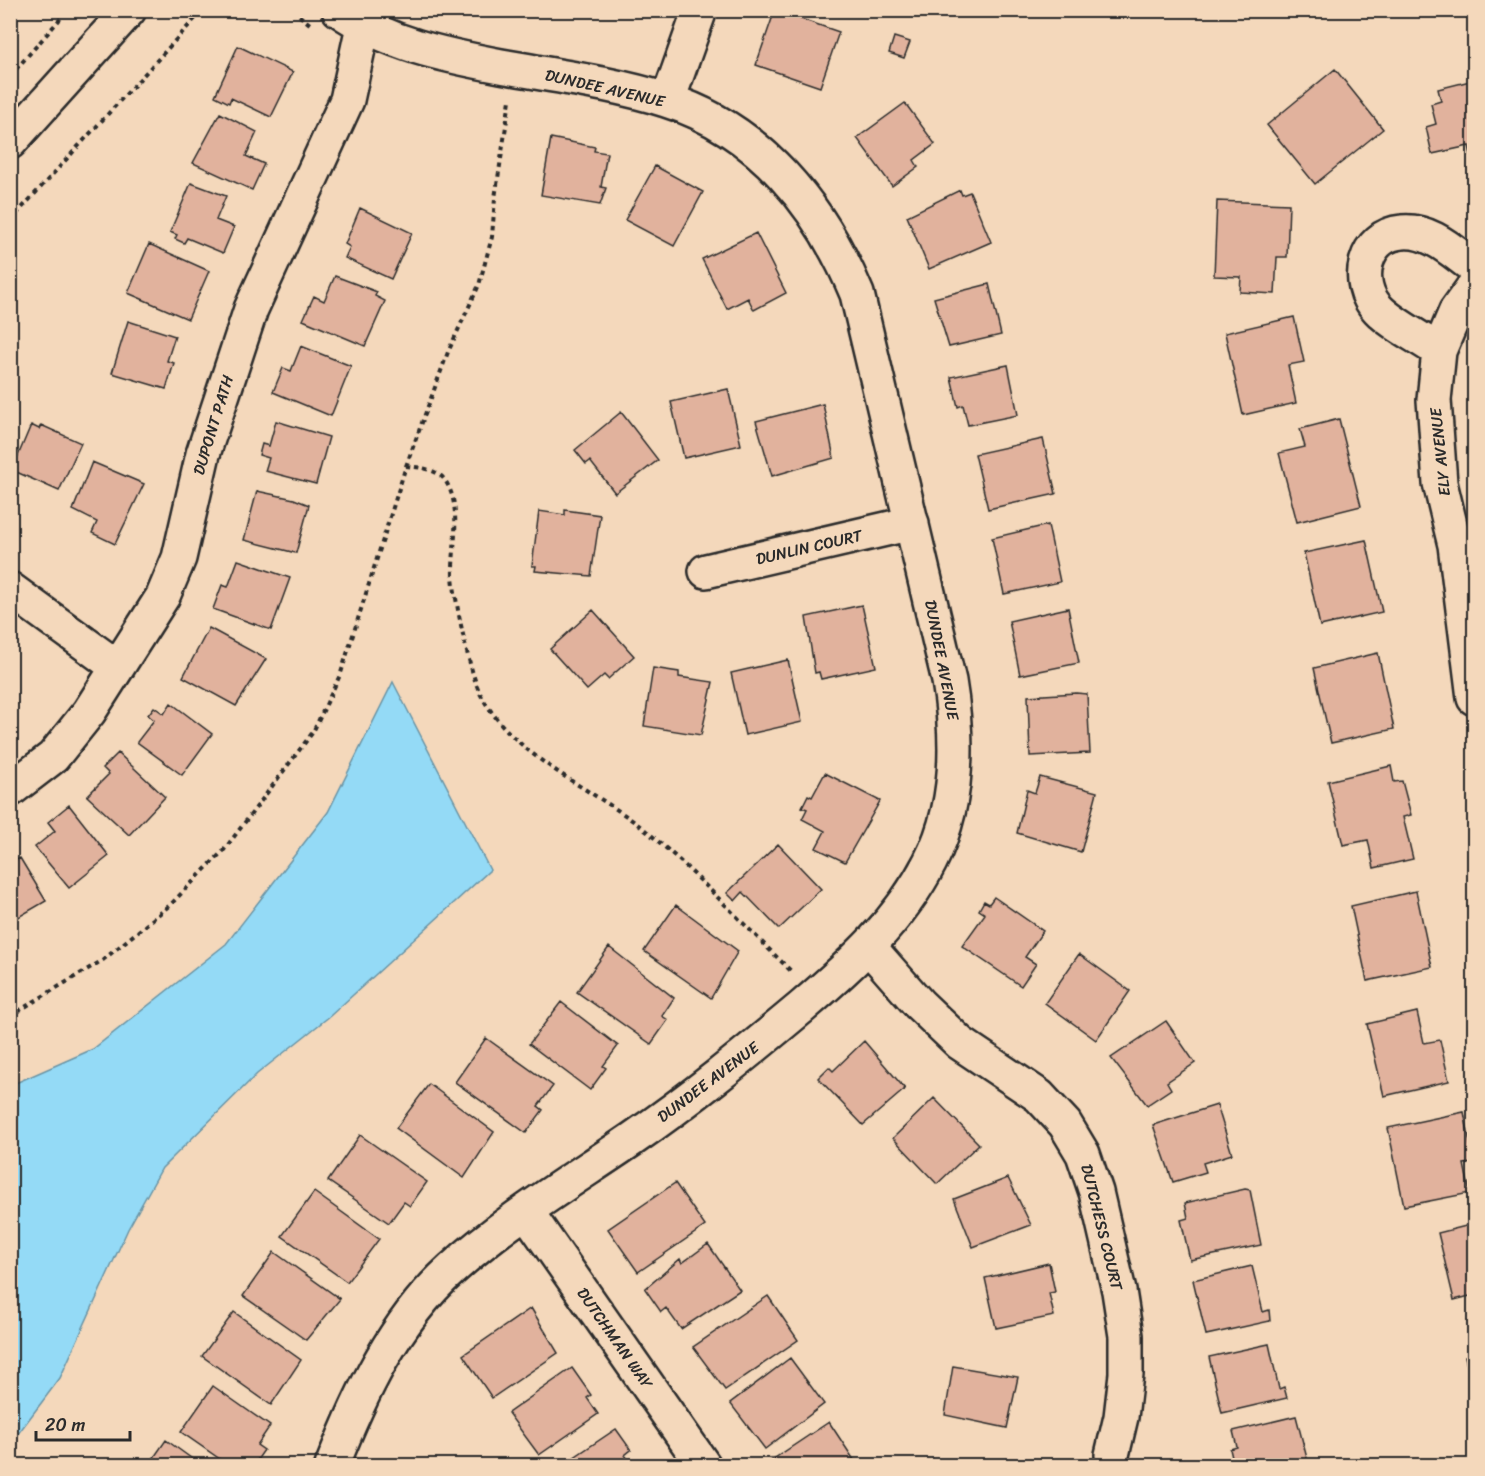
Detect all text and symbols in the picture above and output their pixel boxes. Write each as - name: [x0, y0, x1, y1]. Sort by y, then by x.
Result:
- street label: DUNDEE AVENUE: [542, 60, 669, 116]
- street label: DUPONT PATH: [184, 371, 242, 479]
- street label: ELY AVENUE: [1421, 405, 1459, 498]
- street label: DUNLIN COURT: [753, 520, 866, 573]
- street label: DUNDEE AVENUE: [916, 597, 968, 724]
- street label: DUNDEE AVENUE: [651, 1033, 766, 1130]
- street label: DUTCHESS COURT: [1072, 1161, 1132, 1294]
- street label: DUTCHMAN WAY: [569, 1281, 662, 1396]
- scale bar: [36, 1404, 130, 1442]
- text: 20 m: [45, 1409, 85, 1441]

